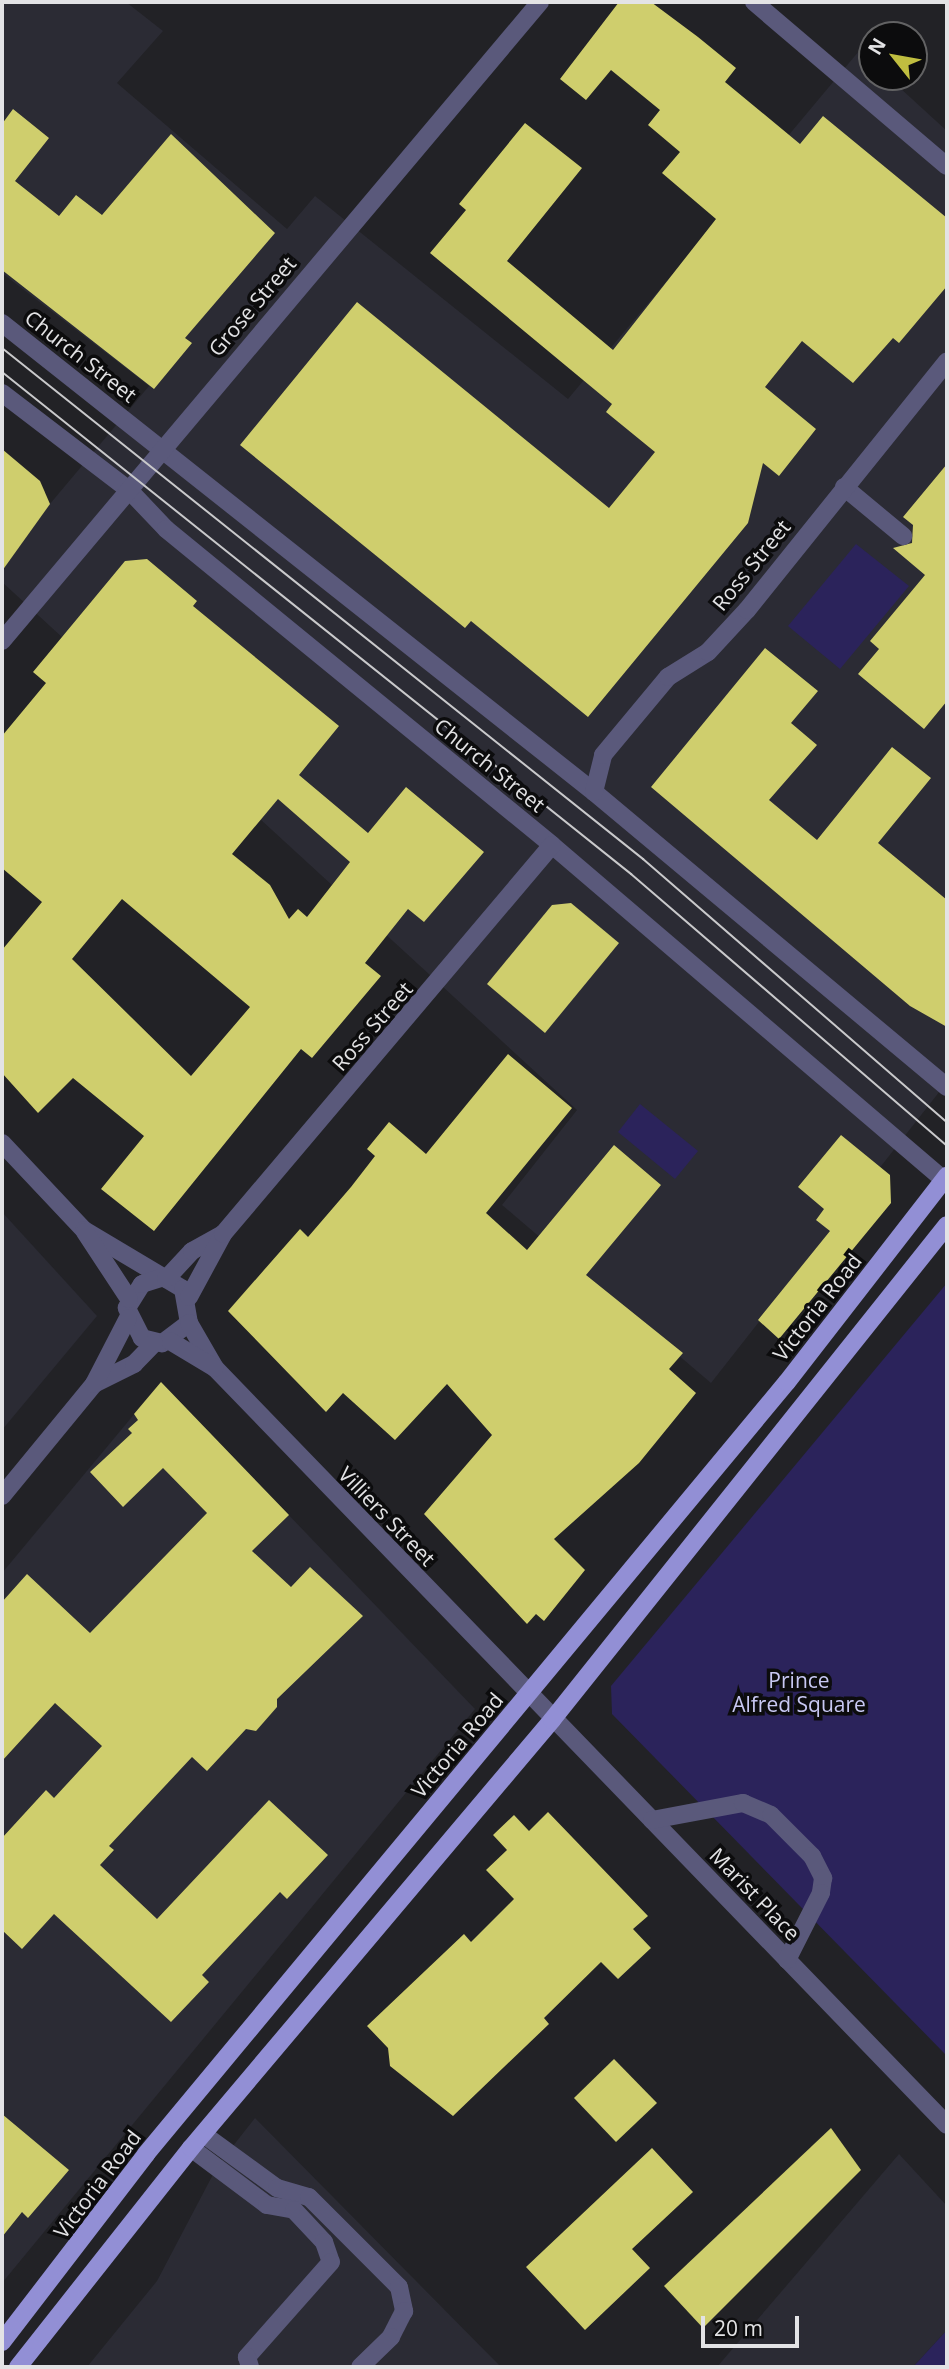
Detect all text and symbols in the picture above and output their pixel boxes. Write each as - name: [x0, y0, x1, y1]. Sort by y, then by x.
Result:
- north arrow: [858, 21, 928, 91]
- text: N: [862, 33, 892, 60]
- street label: Grose Street: [203, 251, 301, 361]
- street label: Church Street: [20, 305, 142, 407]
- street label: Ross Street: [707, 514, 795, 616]
- street label: Church Street: [430, 713, 550, 817]
- street label: Ross Street: [327, 976, 417, 1076]
- street label: Victoria Road: [767, 1248, 867, 1366]
- street label: Villiers Street: [333, 1461, 441, 1571]
- park label: Prince Alfred Square: [732, 1667, 866, 1717]
- street label: Victoria Road: [406, 1687, 508, 1803]
- street label: Marist Place: [705, 1843, 805, 1945]
- street label: Victoria Road: [48, 2125, 146, 2243]
- scale bar: [704, 2302, 802, 2346]
- text: 20 m: [714, 2314, 763, 2342]

